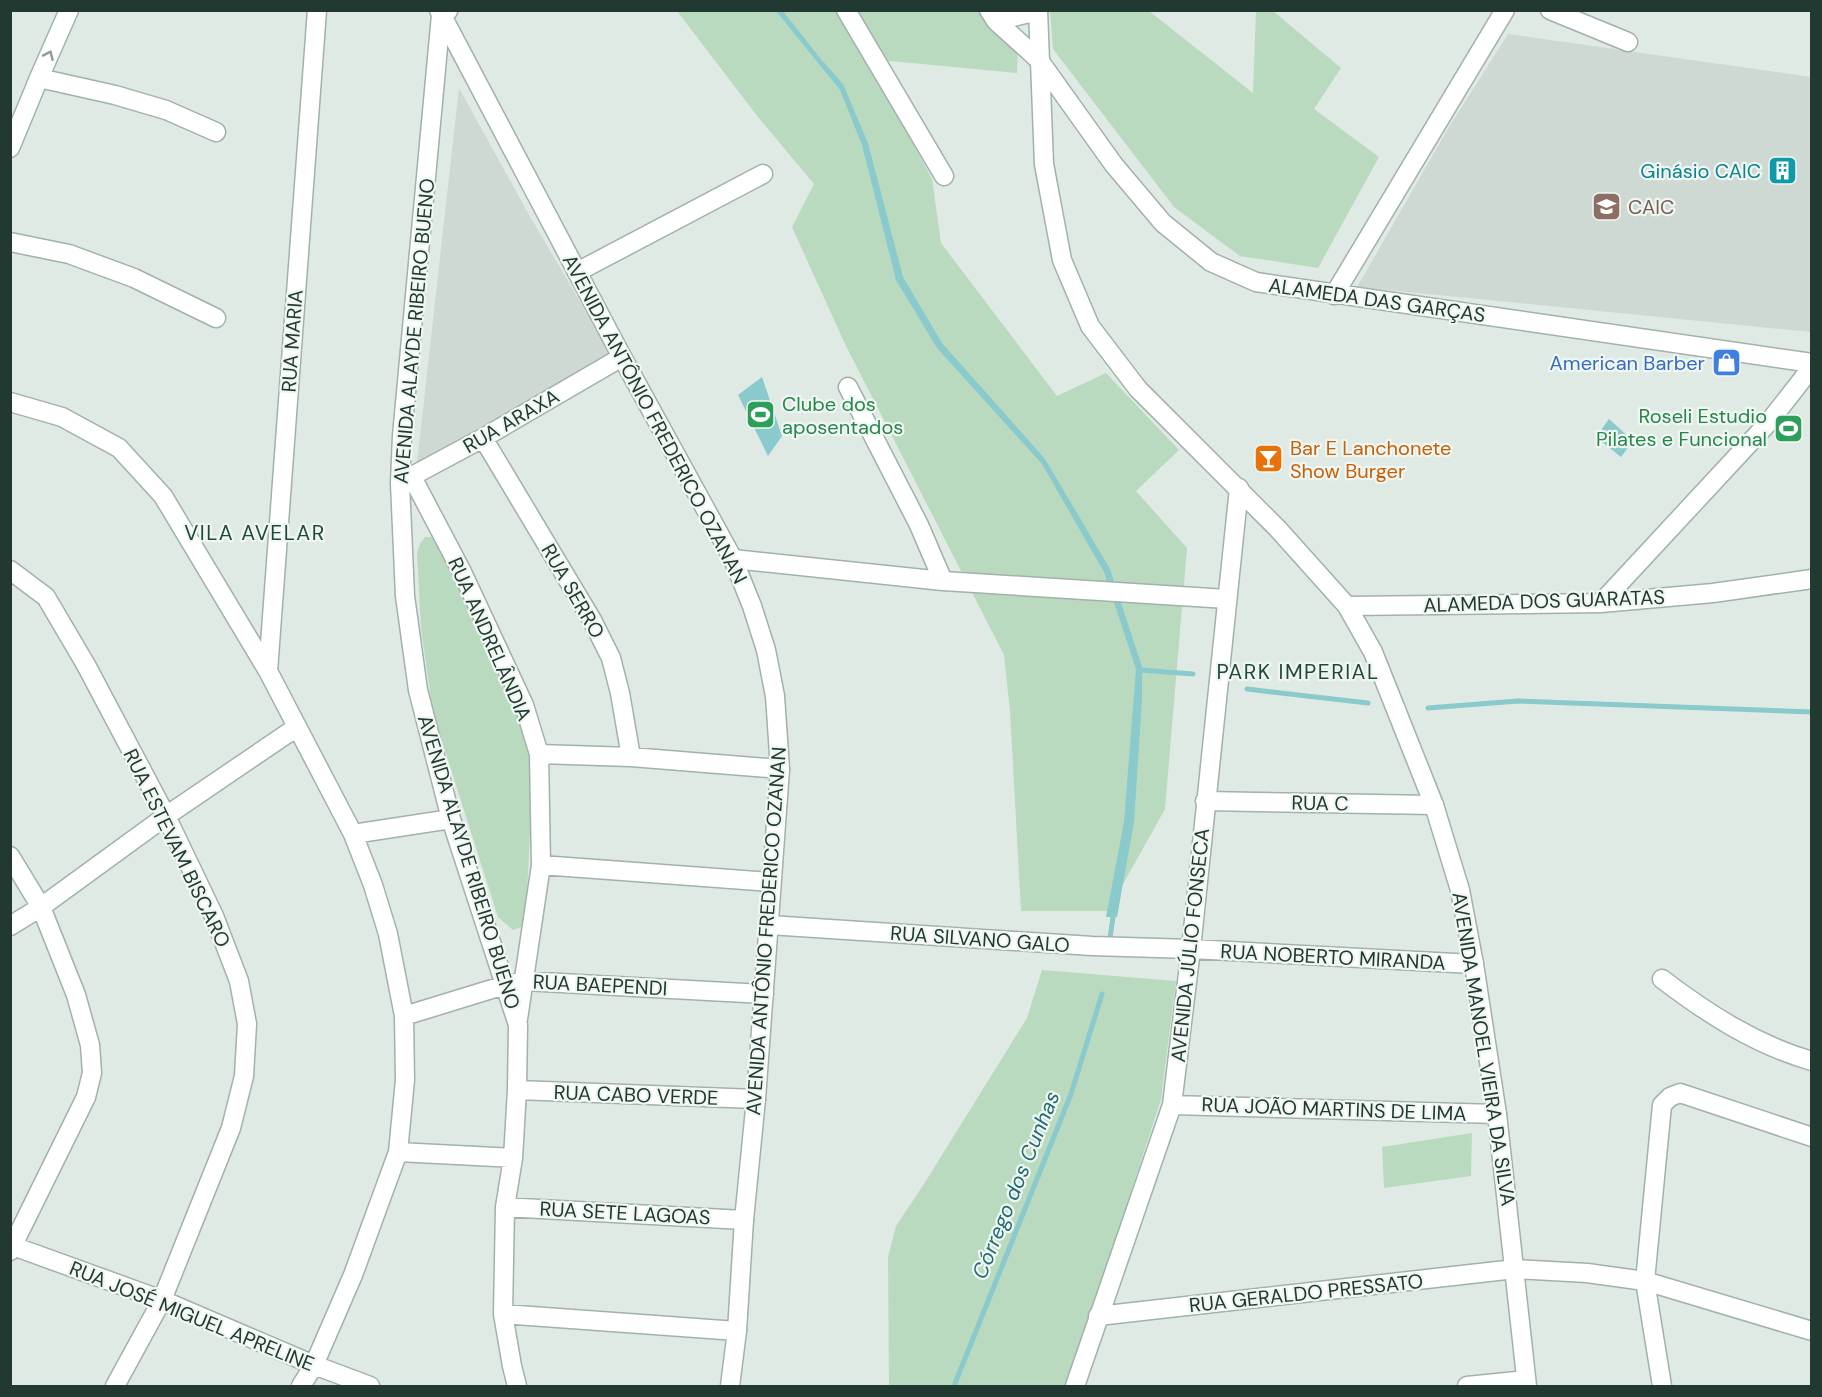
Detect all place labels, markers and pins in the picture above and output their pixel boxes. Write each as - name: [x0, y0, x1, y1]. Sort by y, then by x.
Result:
- building icon: Ginásio CAIC: [1766, 155, 1798, 187]
- place label: Ginásio CAIC: [1640, 158, 1761, 184]
- school or university icon: CAIC: [1591, 191, 1623, 223]
- place label: CAIC: [1628, 194, 1674, 220]
- shop icon: American Barber: [1710, 347, 1742, 379]
- place label: American Barber: [1550, 350, 1705, 376]
- place label: Clube dos aposentados: [782, 391, 903, 440]
- sports icon: Clube dos aposentados: [745, 399, 777, 431]
- place label: Roseli Estudio Pilates e Funcional: [1596, 403, 1767, 452]
- sports icon: Roseli Estudio Pilates e Funcional: [1772, 412, 1804, 444]
- place label: Bar E Lanchonete Show Burger: [1290, 435, 1451, 484]
- bar icon: Bar E Lanchonete Show Burger: [1253, 443, 1285, 475]

